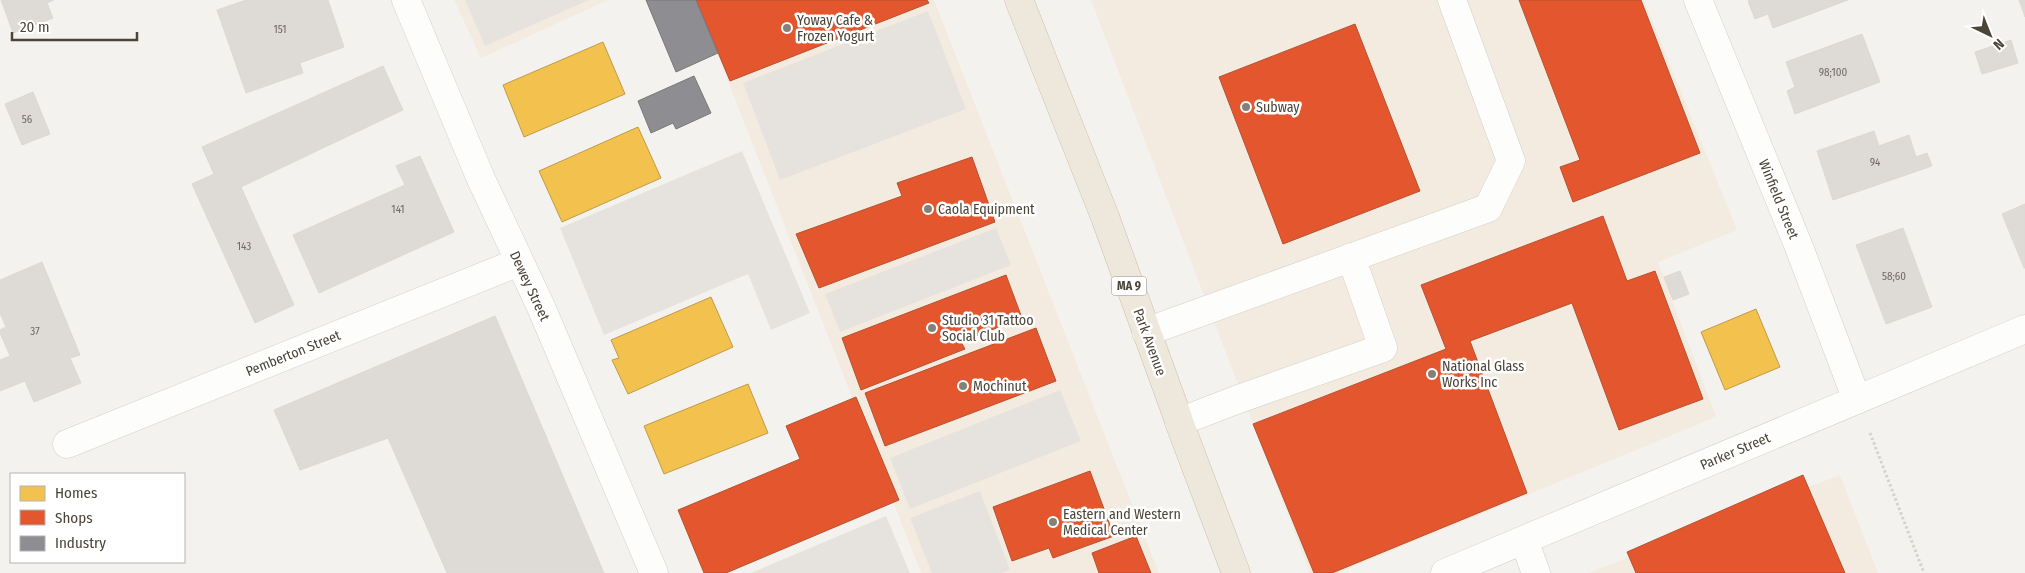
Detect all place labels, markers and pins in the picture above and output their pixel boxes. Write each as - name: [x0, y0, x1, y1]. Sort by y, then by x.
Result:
- place label: Yoway Cafe & Frozen Yogurt: [797, 12, 875, 45]
- marker: Yoway Cafe & Frozen Yogurt: [781, 22, 793, 34]
- place label: Subway: [1256, 99, 1300, 116]
- marker: Subway: [1240, 101, 1252, 113]
- place label: Caola Equipment: [938, 201, 1035, 218]
- marker: Caola Equipment: [922, 203, 934, 215]
- place label: Studio 31 Tattoo Social Club: [942, 312, 1034, 345]
- marker: Studio 31 Tattoo Social Club: [926, 322, 938, 334]
- place label: National Glass Works Inc: [1442, 358, 1524, 391]
- marker: National Glass Works Inc: [1426, 368, 1438, 380]
- place label: Mochinut: [973, 378, 1027, 395]
- marker: Mochinut: [957, 380, 969, 392]
- place label: Eastern and Western Medical Center: [1063, 506, 1181, 539]
- marker: Eastern and Western Medical Center: [1047, 516, 1059, 528]

